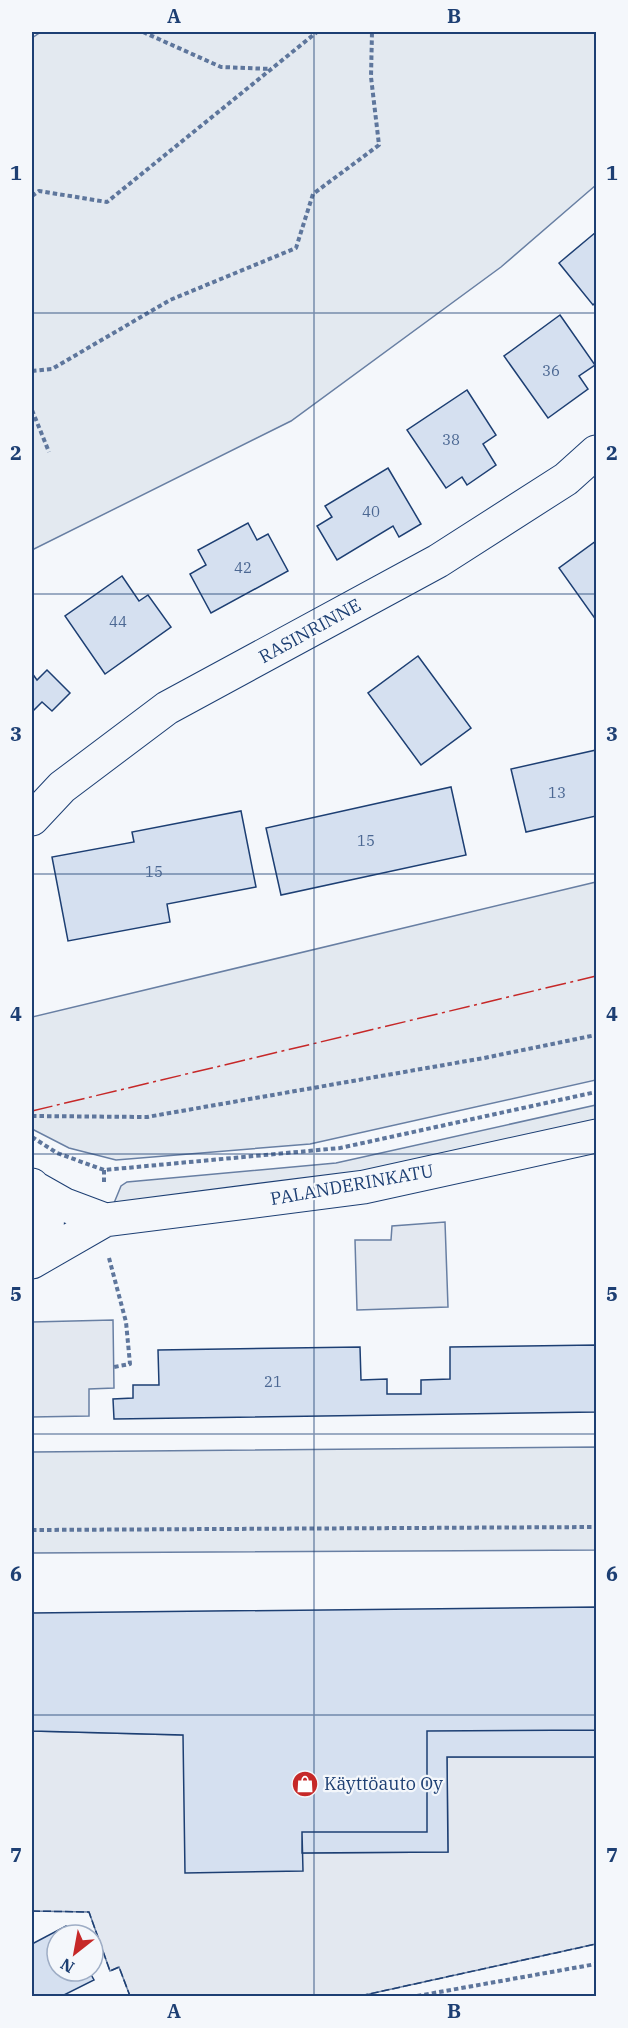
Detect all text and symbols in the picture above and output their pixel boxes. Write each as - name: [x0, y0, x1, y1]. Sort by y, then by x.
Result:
- text: A: [167, 2, 181, 29]
- text: B: [447, 2, 461, 29]
- text: 1: [10, 159, 22, 186]
- text: 1: [606, 159, 618, 186]
- house number: 36: [542, 361, 560, 380]
- house number: 38: [442, 430, 460, 449]
- text: 2: [10, 439, 22, 466]
- text: 2: [606, 439, 618, 466]
- house number: 40: [362, 502, 380, 521]
- house number: 42: [234, 558, 252, 577]
- street label: RASINRINNE: [255, 593, 365, 668]
- house number: 44: [109, 612, 127, 631]
- text: 3: [10, 720, 22, 747]
- text: 3: [606, 720, 618, 747]
- house number: 13: [548, 783, 566, 802]
- house number: 15: [357, 831, 375, 850]
- house number: 15: [145, 862, 163, 881]
- text: 4: [10, 1000, 22, 1027]
- text: 4: [606, 1000, 618, 1027]
- street label: PALANDERINKATU: [268, 1159, 435, 1210]
- text: 5: [10, 1280, 22, 1307]
- text: 5: [606, 1280, 618, 1307]
- house number: 21: [264, 1372, 282, 1391]
- text: 6: [10, 1560, 22, 1587]
- text: 6: [606, 1560, 618, 1587]
- shop icon: Käyttöauto Oy: [290, 1769, 320, 1799]
- place label: Käyttöauto Oy: [324, 1772, 443, 1795]
- text: 7: [10, 1841, 22, 1868]
- text: 7: [606, 1841, 618, 1868]
- north arrow: [45, 1923, 105, 1983]
- text: N: [57, 1954, 78, 1978]
- text: A: [167, 1997, 181, 2024]
- text: B: [447, 1997, 461, 2024]

